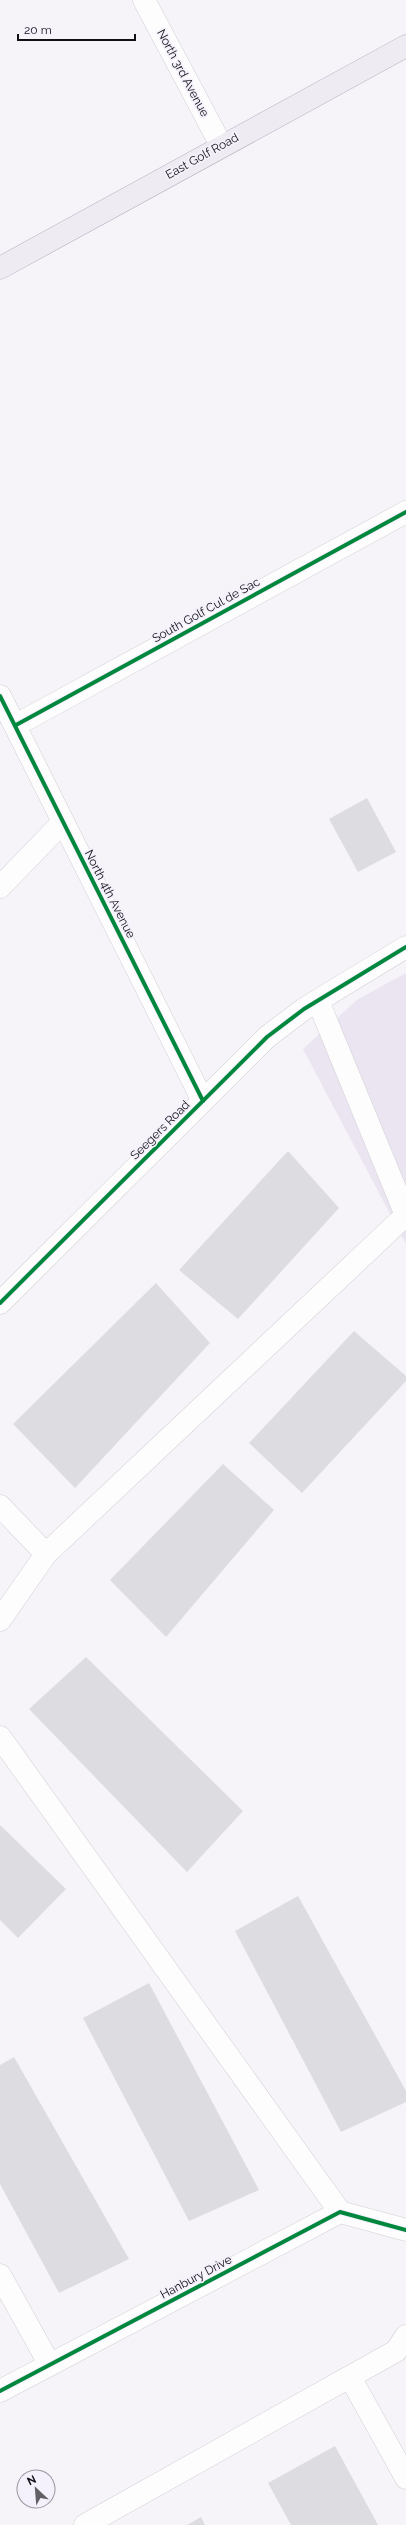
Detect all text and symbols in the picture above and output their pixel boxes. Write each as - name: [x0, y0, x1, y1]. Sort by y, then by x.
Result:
- scale bar: [18, 16, 135, 42]
- text: 20 m: [24, 23, 52, 37]
- street label: North 3rd Avenue: [154, 27, 212, 119]
- street label: East Golf Road: [163, 130, 241, 182]
- street label: South Golf Cul de Sac: [150, 574, 263, 645]
- street label: North 4th Avenue: [82, 848, 138, 940]
- street label: Seegers Road: [128, 1098, 192, 1162]
- street label: Hanbury Drive: [158, 2252, 234, 2302]
- north arrow: [16, 2469, 56, 2509]
- text: N: [25, 2473, 38, 2488]

